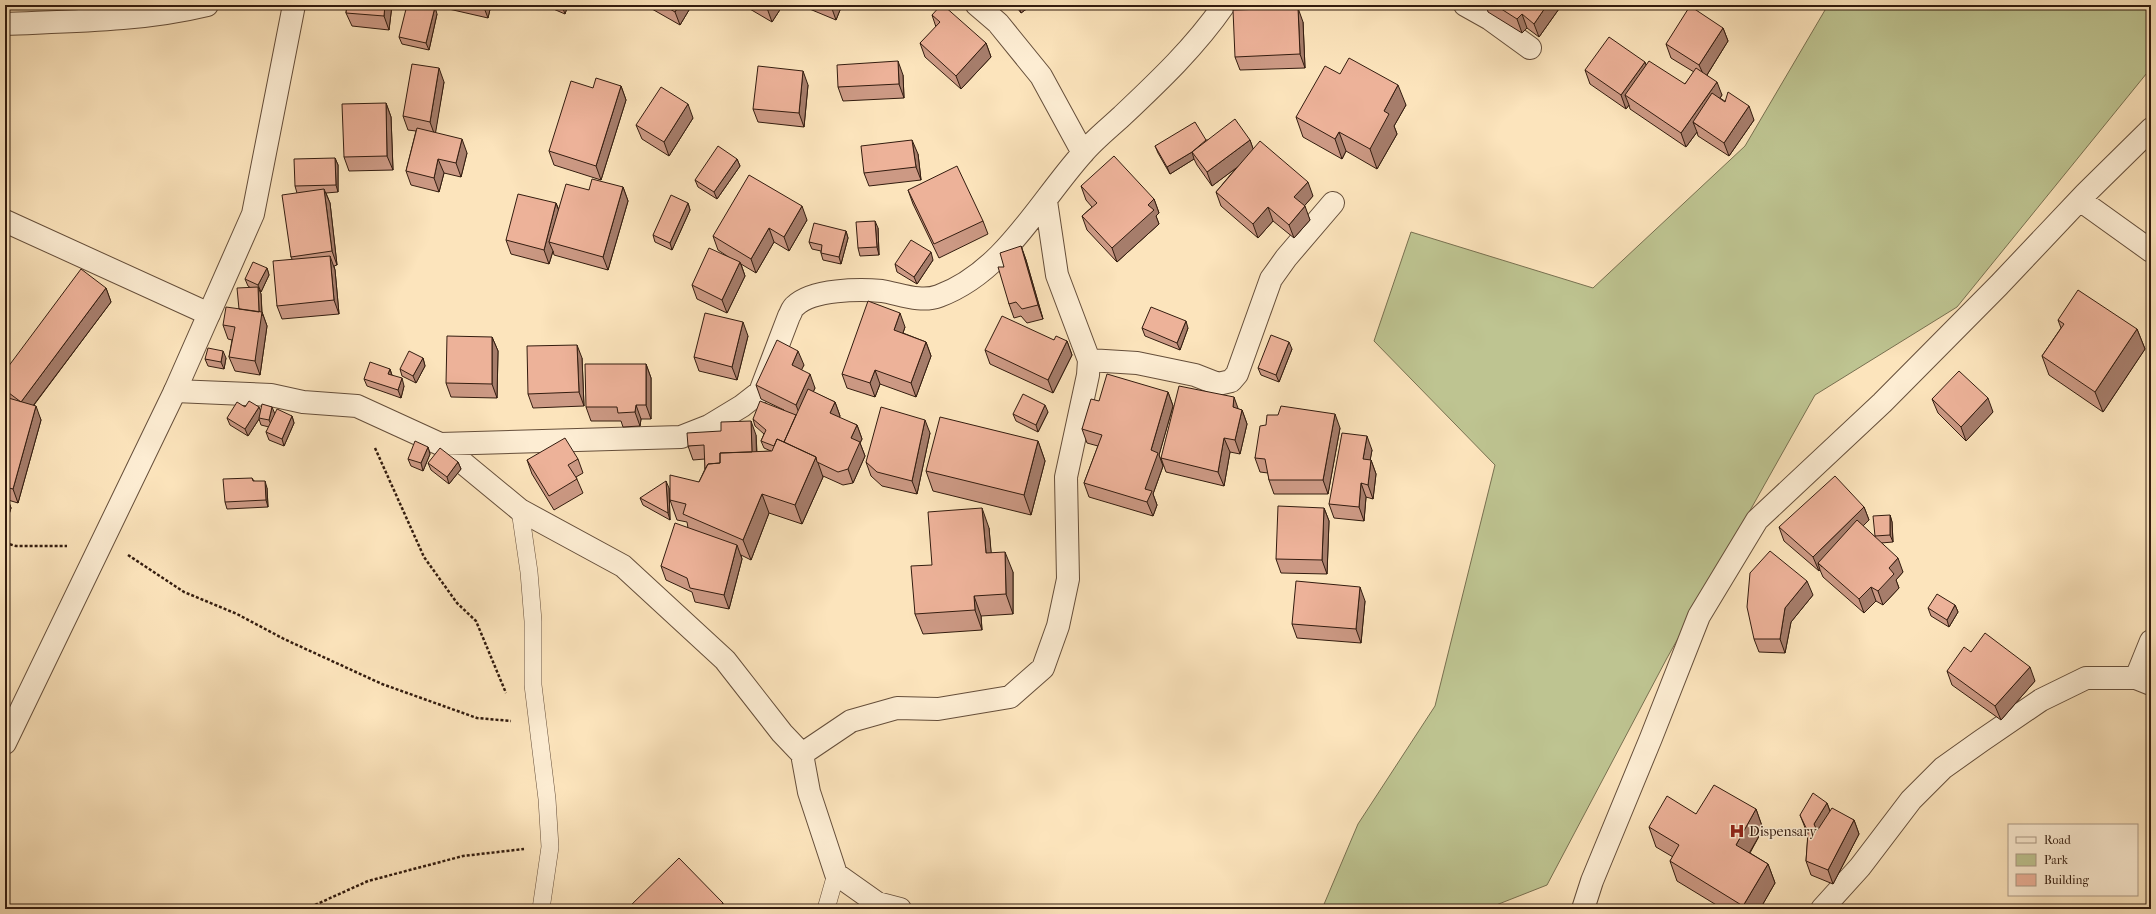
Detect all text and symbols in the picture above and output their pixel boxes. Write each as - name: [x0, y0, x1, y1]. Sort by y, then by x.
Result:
- hospital icon: Dispensary: [1728, 822, 1746, 840]
- place label: Dispensary: [1749, 823, 1817, 840]
- legend: [2008, 824, 2138, 896]
- text: Road: [2044, 833, 2071, 847]
- text: Park: [2044, 853, 2069, 867]
- text: Building: [2044, 873, 2089, 887]

